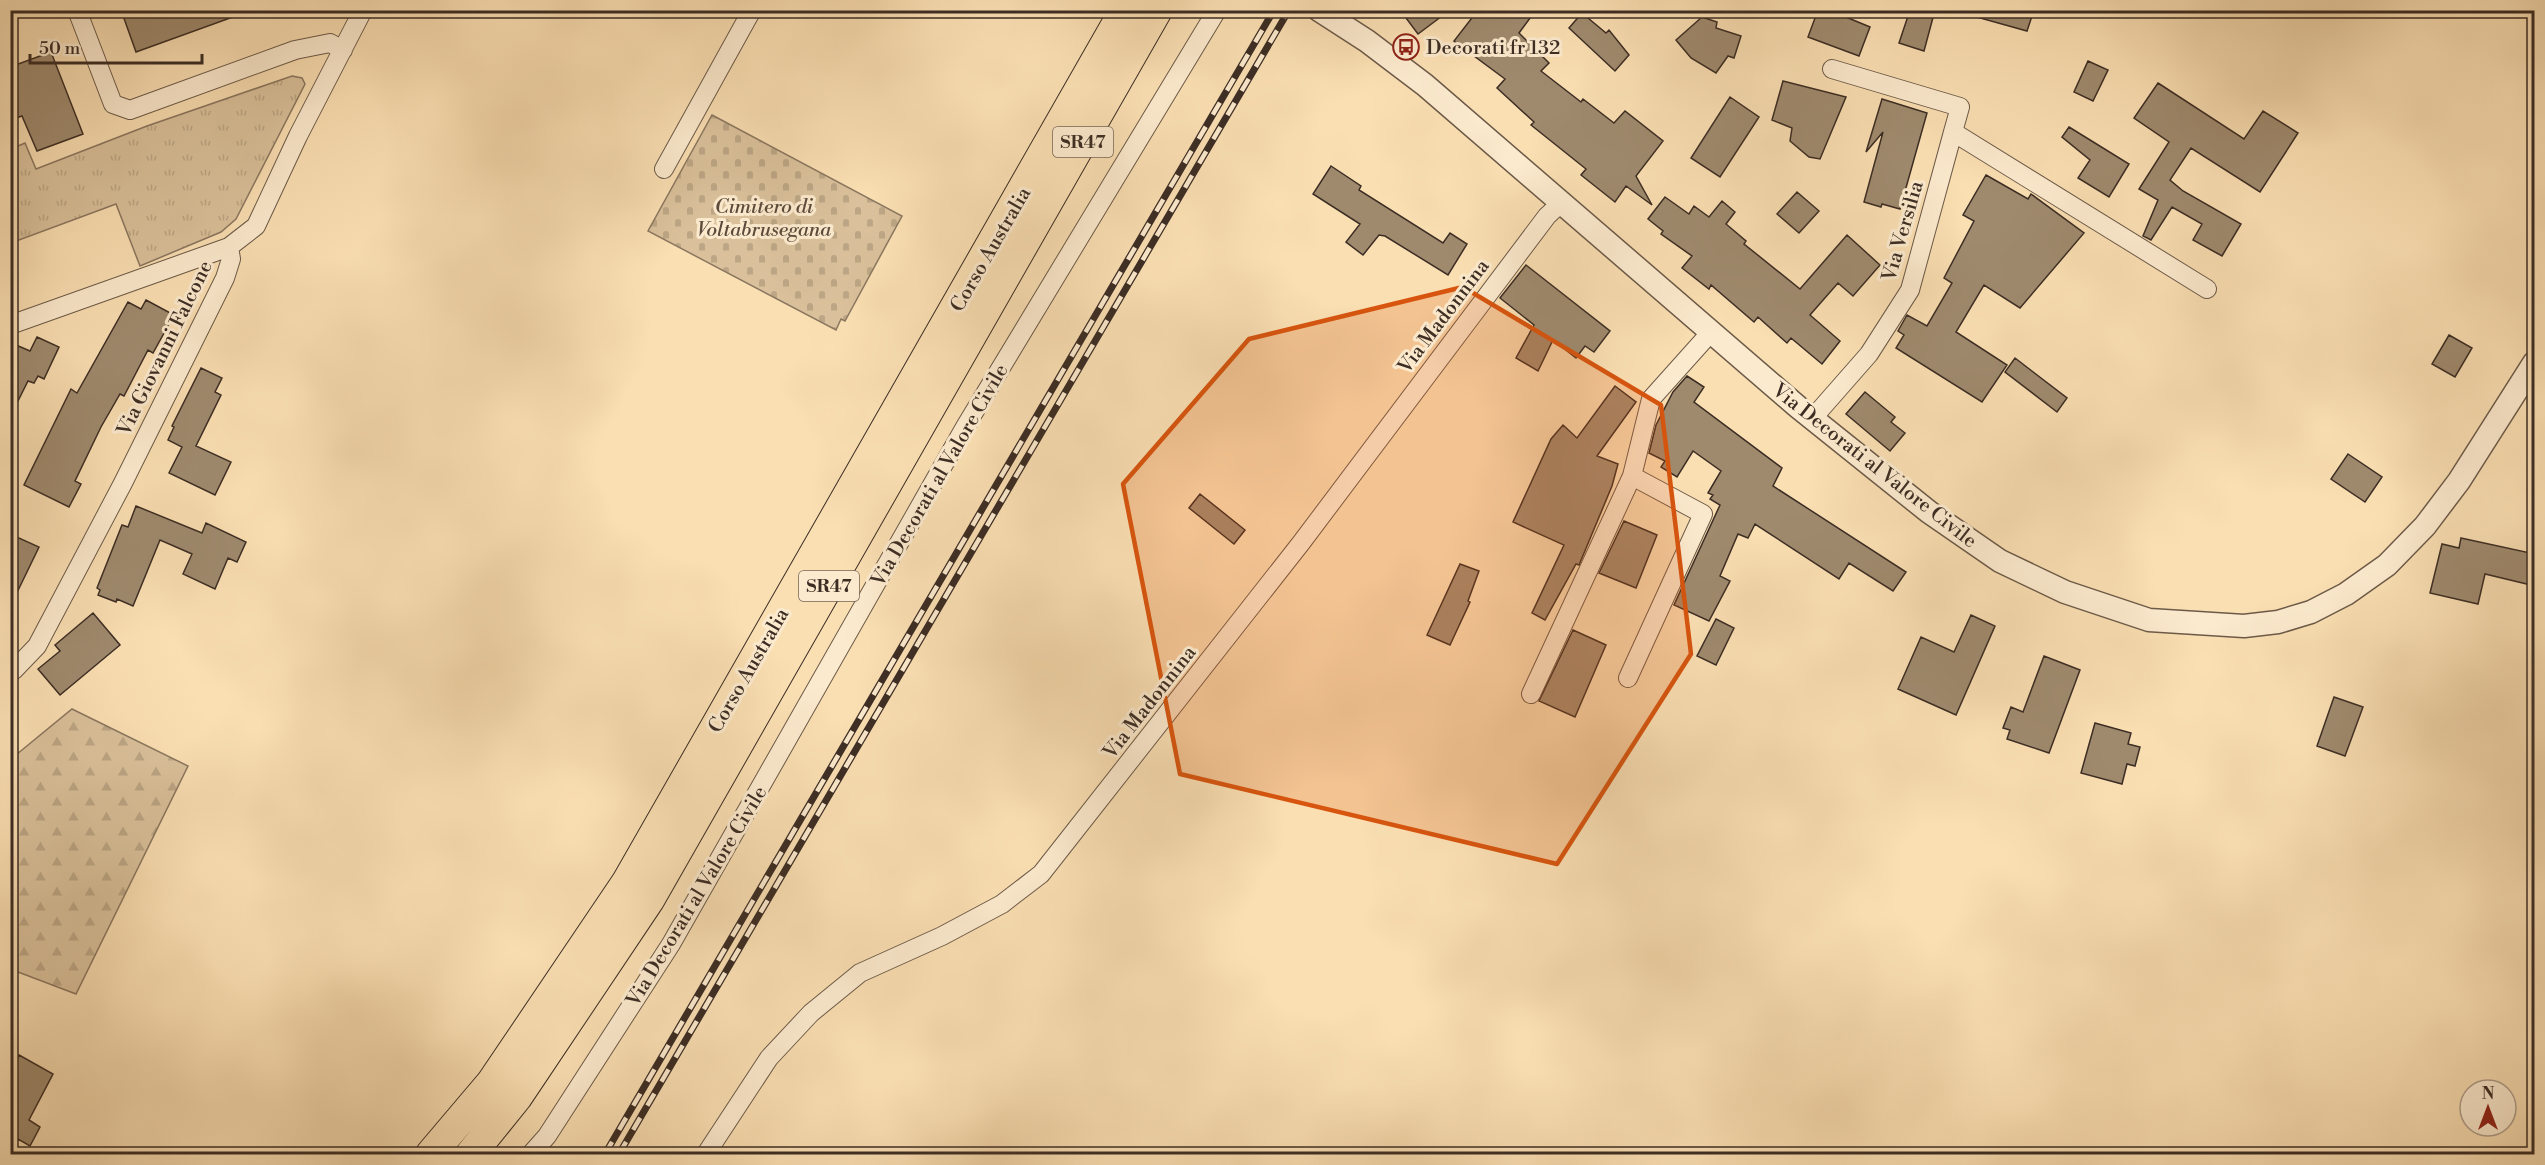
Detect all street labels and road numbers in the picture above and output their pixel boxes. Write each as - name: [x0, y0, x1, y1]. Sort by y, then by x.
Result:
- road number: SR47: [1053, 127, 1113, 157]
- street label: Via Versilia: [1877, 177, 1930, 285]
- street label: Corso Australia: [945, 182, 1038, 317]
- street label: Via Madonnina: [1392, 254, 1496, 380]
- street label: Via Giovanni Falcone: [112, 257, 219, 441]
- street label: Via Decorati al Valore Civile: [866, 360, 1014, 592]
- street label: Via Decorati al Valore Civile: [1766, 378, 1982, 554]
- road number: SR47: [799, 571, 859, 601]
- street label: Corso Australia: [703, 603, 796, 738]
- street label: Via Madonnina: [1098, 641, 1203, 765]
- street label: Via Decorati al Valore Civile: [621, 782, 773, 1013]

